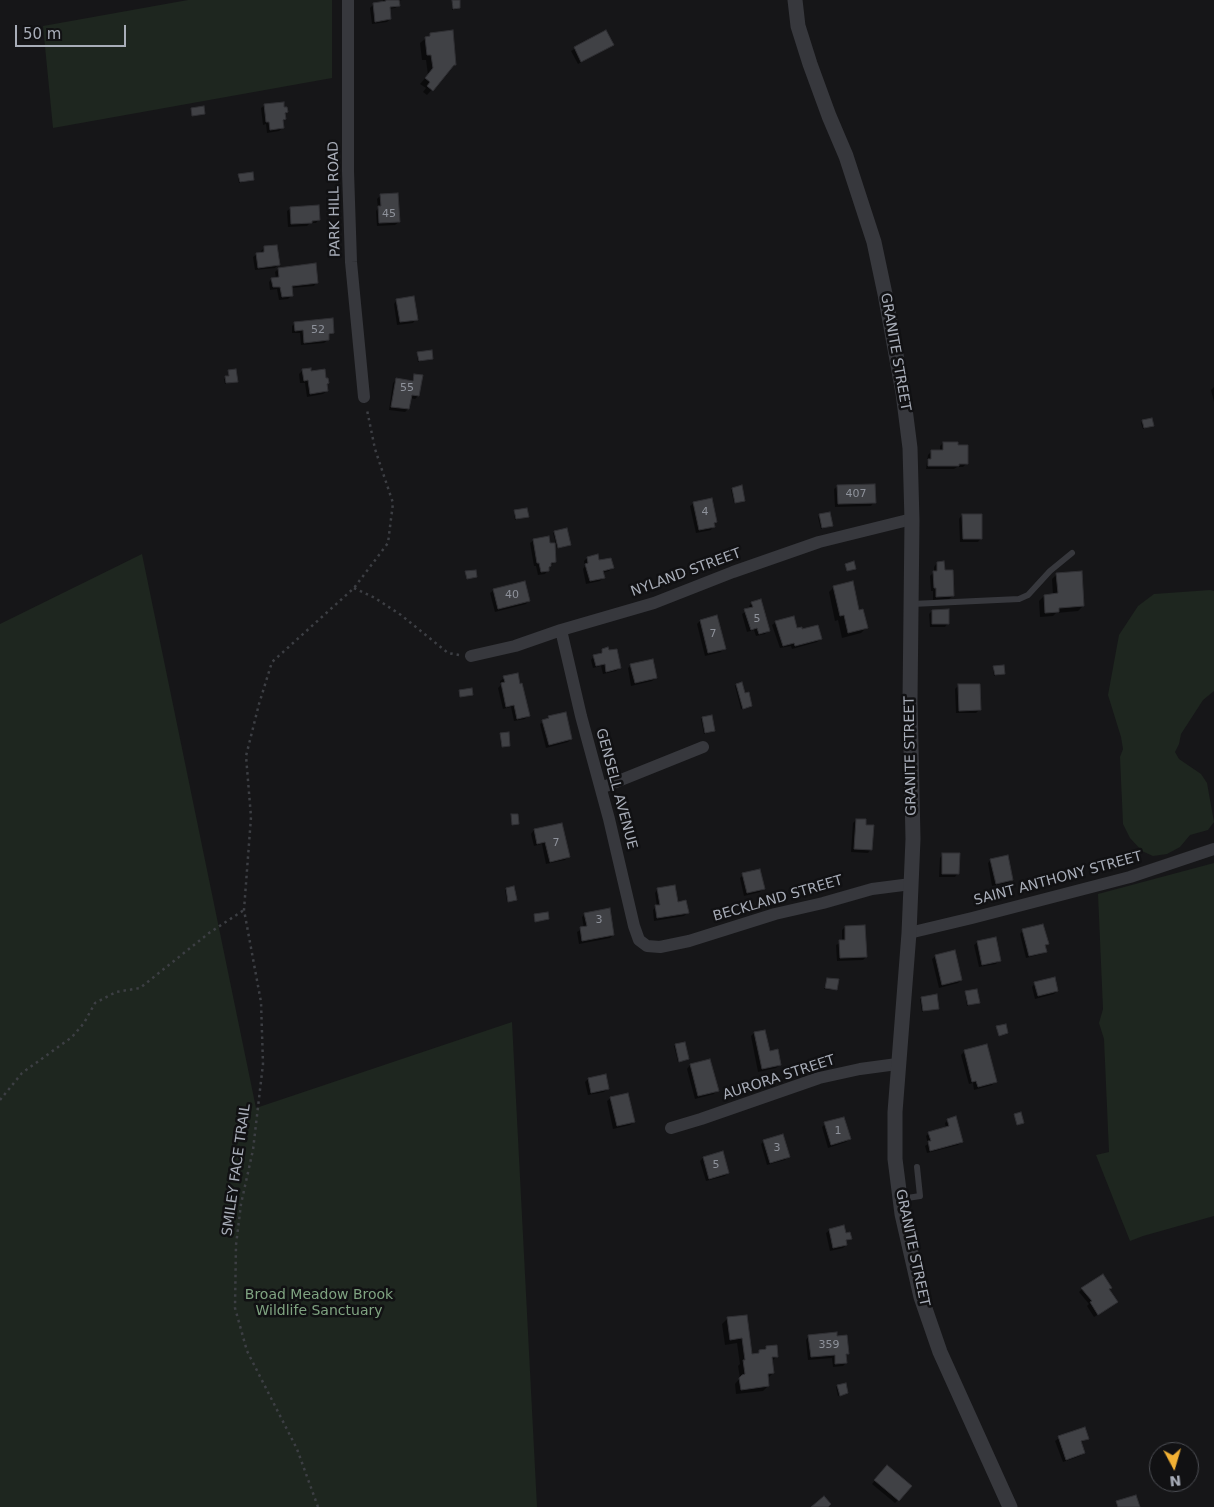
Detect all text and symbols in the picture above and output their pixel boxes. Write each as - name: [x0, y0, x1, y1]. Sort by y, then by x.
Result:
- scale bar: [18, 15, 129, 47]
- text: 50 m: [23, 25, 61, 43]
- street label: PARK HILL ROAD: [326, 141, 344, 257]
- house number: 45: [382, 207, 396, 221]
- street label: GRANITE STREET: [876, 292, 914, 412]
- house number: 52: [311, 323, 325, 337]
- house number: 55: [400, 381, 414, 395]
- house number: 407: [846, 487, 866, 501]
- house number: 4: [702, 505, 708, 519]
- street label: NYLAND STREET: [629, 545, 743, 601]
- house number: 40: [505, 588, 519, 602]
- house number: 5: [754, 612, 760, 626]
- house number: 7: [710, 627, 716, 641]
- street label: GRANITE STREET: [902, 696, 920, 816]
- street label: GENSELL AVENUE: [592, 727, 640, 851]
- house number: 7: [553, 836, 559, 850]
- street label: SAINT ANTHONY STREET: [972, 848, 1144, 910]
- street label: BECKLAND STREET: [711, 872, 845, 926]
- house number: 3: [596, 913, 602, 927]
- street label: AURORA STREET: [721, 1052, 837, 1104]
- street label: SMILEY FACE TRAIL: [219, 1103, 255, 1237]
- house number: 1: [835, 1124, 841, 1138]
- house number: 3: [774, 1141, 780, 1155]
- house number: 5: [713, 1158, 719, 1172]
- street label: GRANITE STREET: [891, 1188, 933, 1308]
- park label: Broad Meadow Brook Wildlife Sanctuary: [245, 1287, 393, 1320]
- house number: 359: [819, 1338, 839, 1352]
- north arrow: [1149, 1442, 1199, 1492]
- text: N: [1169, 1472, 1182, 1489]

